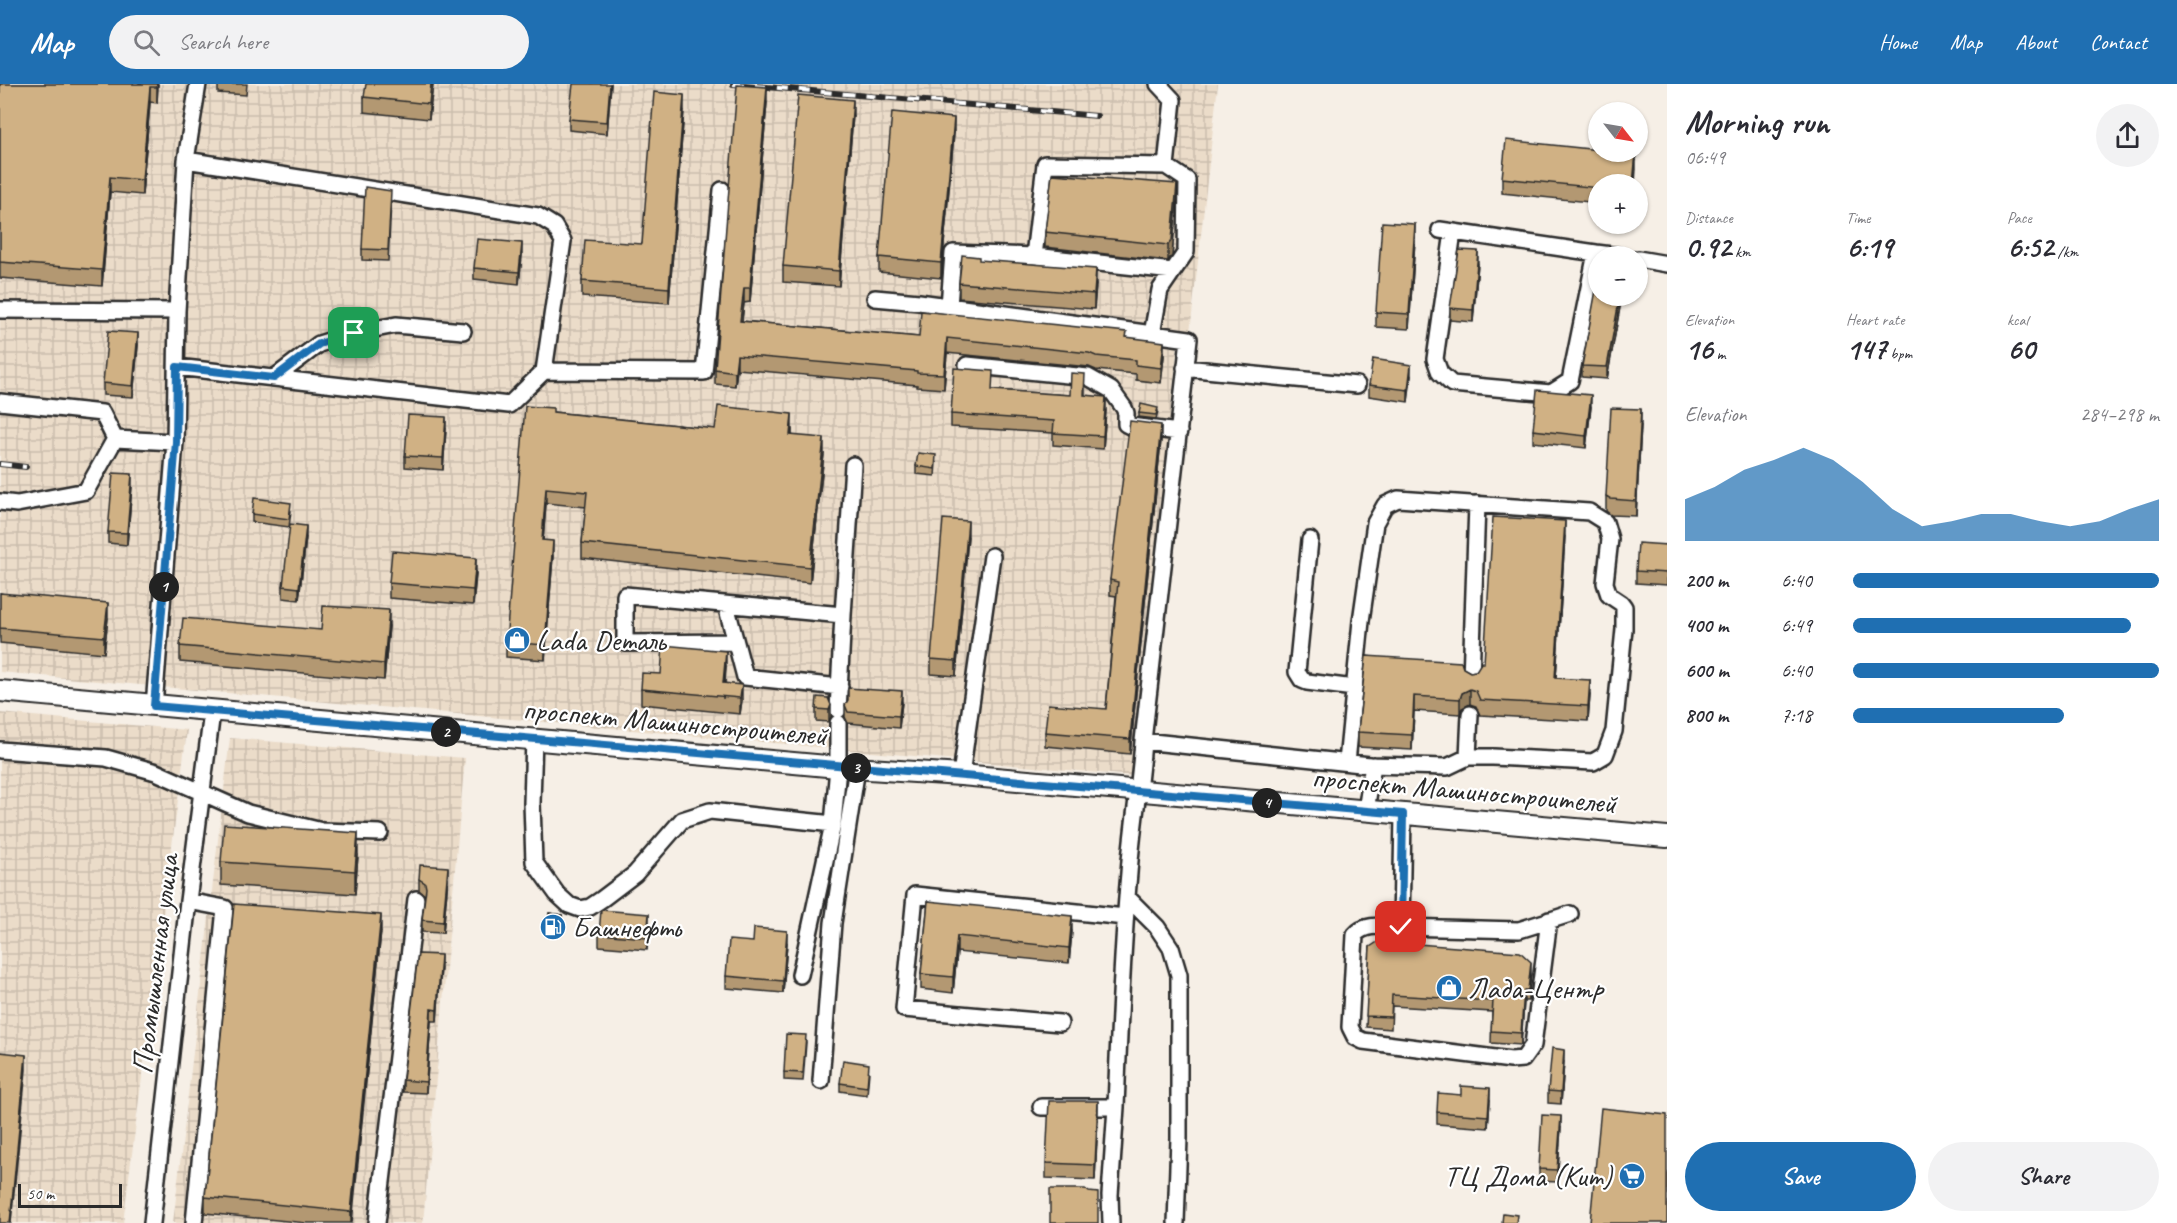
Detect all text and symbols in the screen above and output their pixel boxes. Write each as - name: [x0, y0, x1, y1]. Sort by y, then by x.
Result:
- search box: [109, 15, 529, 69]
- text: Map: [30, 25, 73, 60]
- icon: search: [130, 26, 163, 59]
- text: Search here: [178, 28, 268, 56]
- text: Home: [1879, 29, 1917, 55]
- text: Map: [1950, 29, 1982, 55]
- text: About: [2015, 29, 2057, 55]
- text: Contact: [2090, 29, 2147, 55]
- text: Morning run: [1685, 101, 1829, 143]
- north arrow: [1588, 102, 1648, 162]
- map controls: [1588, 102, 1648, 306]
- button: share: [2096, 104, 2159, 167]
- text: 06:49: [1685, 145, 1725, 170]
- button: +: [1588, 174, 1648, 234]
- text: Distance: [1685, 208, 1733, 228]
- text: Time: [1846, 208, 1870, 228]
- text: Pace: [2007, 208, 2032, 228]
- text: 0.92: [1685, 228, 1731, 266]
- text: 6:19: [1846, 228, 1893, 266]
- text: 6:52: [2007, 228, 2054, 266]
- text: km: [1731, 242, 1751, 262]
- text: /km: [2054, 242, 2078, 262]
- button: −: [1588, 246, 1648, 306]
- pin: [328, 307, 379, 358]
- text: Elevation: [1685, 310, 1734, 330]
- text: Heart rate: [1846, 310, 1904, 330]
- text: kcal: [2007, 310, 2028, 330]
- icon: arrive: [337, 316, 370, 349]
- text: 16: [1685, 330, 1713, 368]
- text: 147: [1846, 330, 1886, 368]
- text: 60: [2007, 330, 2035, 368]
- text: m: [1713, 344, 1725, 364]
- text: bpm: [1886, 344, 1912, 364]
- text: Elevation: [1685, 402, 1747, 427]
- text: 284–298 m: [2080, 402, 2159, 427]
- text: 200 m: [1685, 568, 1728, 593]
- text: 6:40: [1781, 568, 1812, 593]
- pin: 1: [149, 572, 179, 602]
- text: 1: [160, 577, 168, 597]
- text: 400 m: [1685, 613, 1728, 638]
- text: 6:49: [1781, 613, 1812, 638]
- place label: Lada Dеталь: [536, 621, 667, 659]
- shop icon: Lada Dеталь: [502, 625, 532, 655]
- text: 600 m: [1685, 658, 1729, 683]
- text: 6:40: [1781, 658, 1812, 683]
- street label: проспект Машиностроителей: [521, 690, 830, 754]
- text: 800 m: [1685, 703, 1728, 728]
- text: 7:18: [1781, 703, 1812, 728]
- pin: 2: [431, 717, 461, 747]
- text: 2: [442, 722, 450, 742]
- pin: 3: [841, 753, 871, 783]
- text: 3: [852, 758, 860, 778]
- street label: проспект Машиностроителей: [1310, 758, 1619, 822]
- pin: 4: [1252, 788, 1282, 818]
- text: 4: [1263, 793, 1271, 813]
- street label: Промышленная улица: [123, 850, 188, 1076]
- pin: [1375, 901, 1426, 952]
- place label: Башнефть: [572, 908, 682, 946]
- icon: check: [1384, 910, 1417, 943]
- fuel station icon: Башнефть: [538, 912, 568, 942]
- place label: Лада-Центр: [1468, 969, 1605, 1007]
- shop icon: Лада-Центр: [1434, 973, 1464, 1003]
- button: Save: [1685, 1142, 1916, 1211]
- button: Share: [1928, 1142, 2159, 1211]
- place label: ТЦ Дома (Кит): [1444, 1157, 1614, 1195]
- supermarket icon: ТЦ Дома (Кит): [1617, 1161, 1647, 1191]
- scale bar: [18, 1181, 122, 1208]
- text: 50 m: [27, 1184, 54, 1204]

